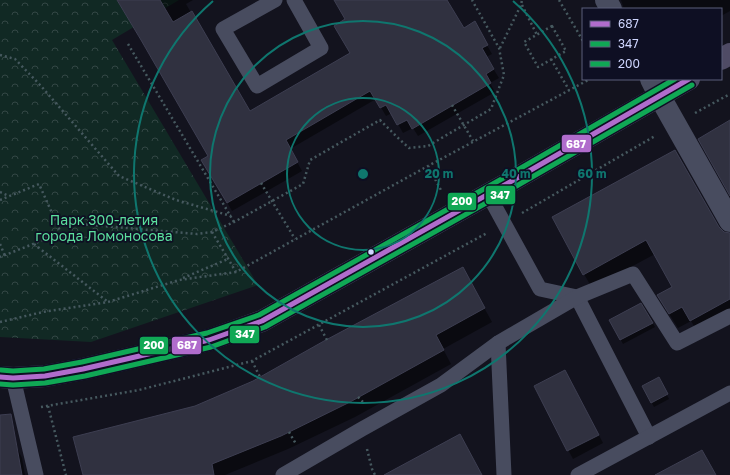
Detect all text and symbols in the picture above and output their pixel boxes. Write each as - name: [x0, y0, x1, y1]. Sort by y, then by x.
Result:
- legend: [582, 8, 722, 80]
- text: 687: [618, 16, 639, 31]
- text: 347: [618, 36, 639, 51]
- text: 200: [618, 56, 640, 71]
- line badge: 687: [561, 134, 592, 153]
- text: 687: [566, 137, 586, 150]
- text: 20 m: [425, 166, 453, 181]
- text: 40 m: [502, 166, 530, 181]
- text: 60 m: [578, 166, 606, 181]
- centre of rings: [356, 167, 370, 181]
- line badge: 347: [485, 185, 516, 205]
- text: 347: [490, 188, 510, 201]
- line badge: 200: [447, 192, 477, 211]
- text: 200: [451, 194, 473, 207]
- park label: Парк 300-летия города Ломоносова: [35, 211, 173, 244]
- unlabelled marker: [366, 247, 376, 257]
- line badge: 347: [229, 325, 260, 344]
- text: 347: [235, 327, 255, 340]
- line badge: 200: [139, 336, 169, 355]
- line badge: 687: [171, 336, 202, 355]
- text: 200: [143, 338, 165, 351]
- text: 687: [177, 338, 197, 351]

